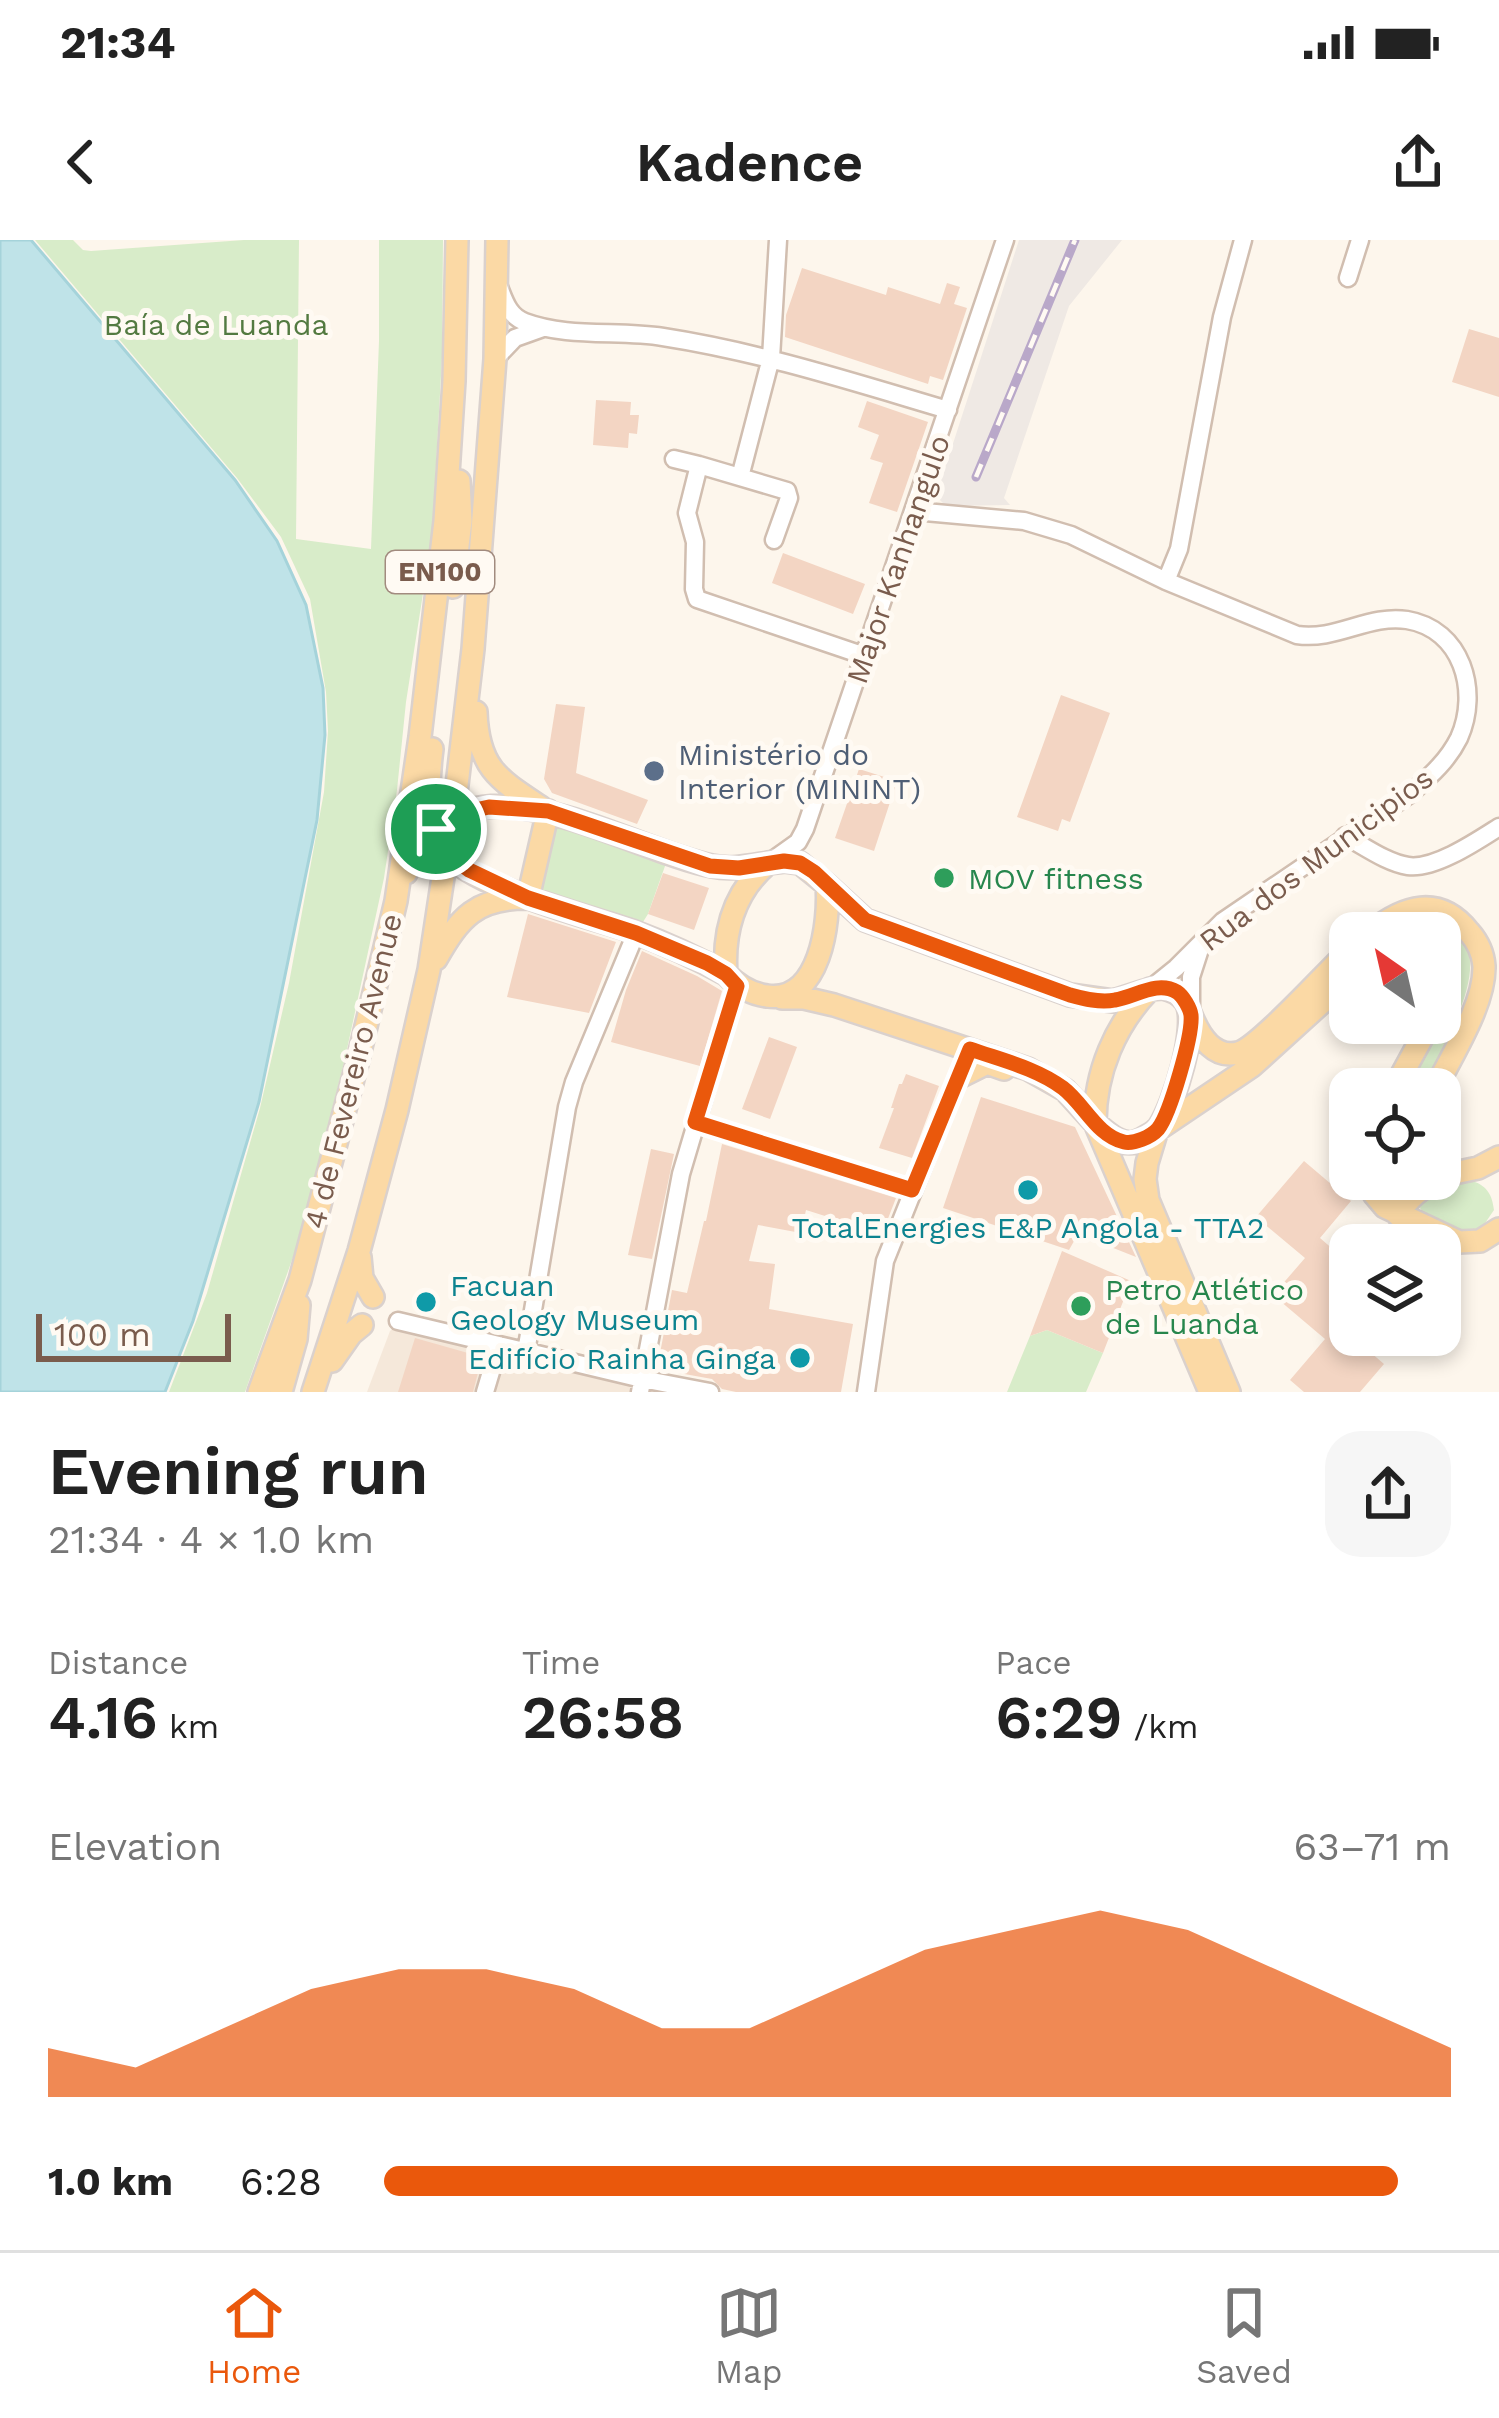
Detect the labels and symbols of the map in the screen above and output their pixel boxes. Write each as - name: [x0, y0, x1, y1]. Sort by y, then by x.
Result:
- park label: Baía de Luanda: [104, 307, 328, 342]
- street label: Major Kanhangulo: [839, 430, 957, 688]
- road number: EN100: [386, 551, 494, 593]
- place label: Ministério do Interior (MININT): [678, 737, 921, 806]
- marker: Ministério do Interior (MININT): [641, 758, 667, 784]
- street label: Rua dos Municipios: [1192, 760, 1440, 958]
- pin: [385, 778, 487, 880]
- place label: MOV fitness: [968, 861, 1144, 896]
- marker: MOV fitness: [931, 865, 957, 891]
- street label: 4 de Fevereiro Avenue: [297, 910, 409, 1232]
- north arrow: [1329, 912, 1461, 1044]
- marker: TotalEnergies E&P Angola - TTA2: [1015, 1177, 1041, 1203]
- place label: TotalEnergies E&P Angola - TTA2: [792, 1210, 1264, 1245]
- place label: Facuan Geology Museum: [450, 1268, 699, 1337]
- place label: Petro Atlético de Luanda: [1105, 1272, 1304, 1341]
- marker: Facuan Geology Museum: [413, 1289, 439, 1315]
- marker: Petro Atlético de Luanda: [1068, 1293, 1094, 1319]
- scale bar: [36, 1308, 231, 1361]
- place label: Edifício Rainha Ginga: [468, 1341, 776, 1376]
- marker: Edifício Rainha Ginga: [787, 1345, 813, 1371]

